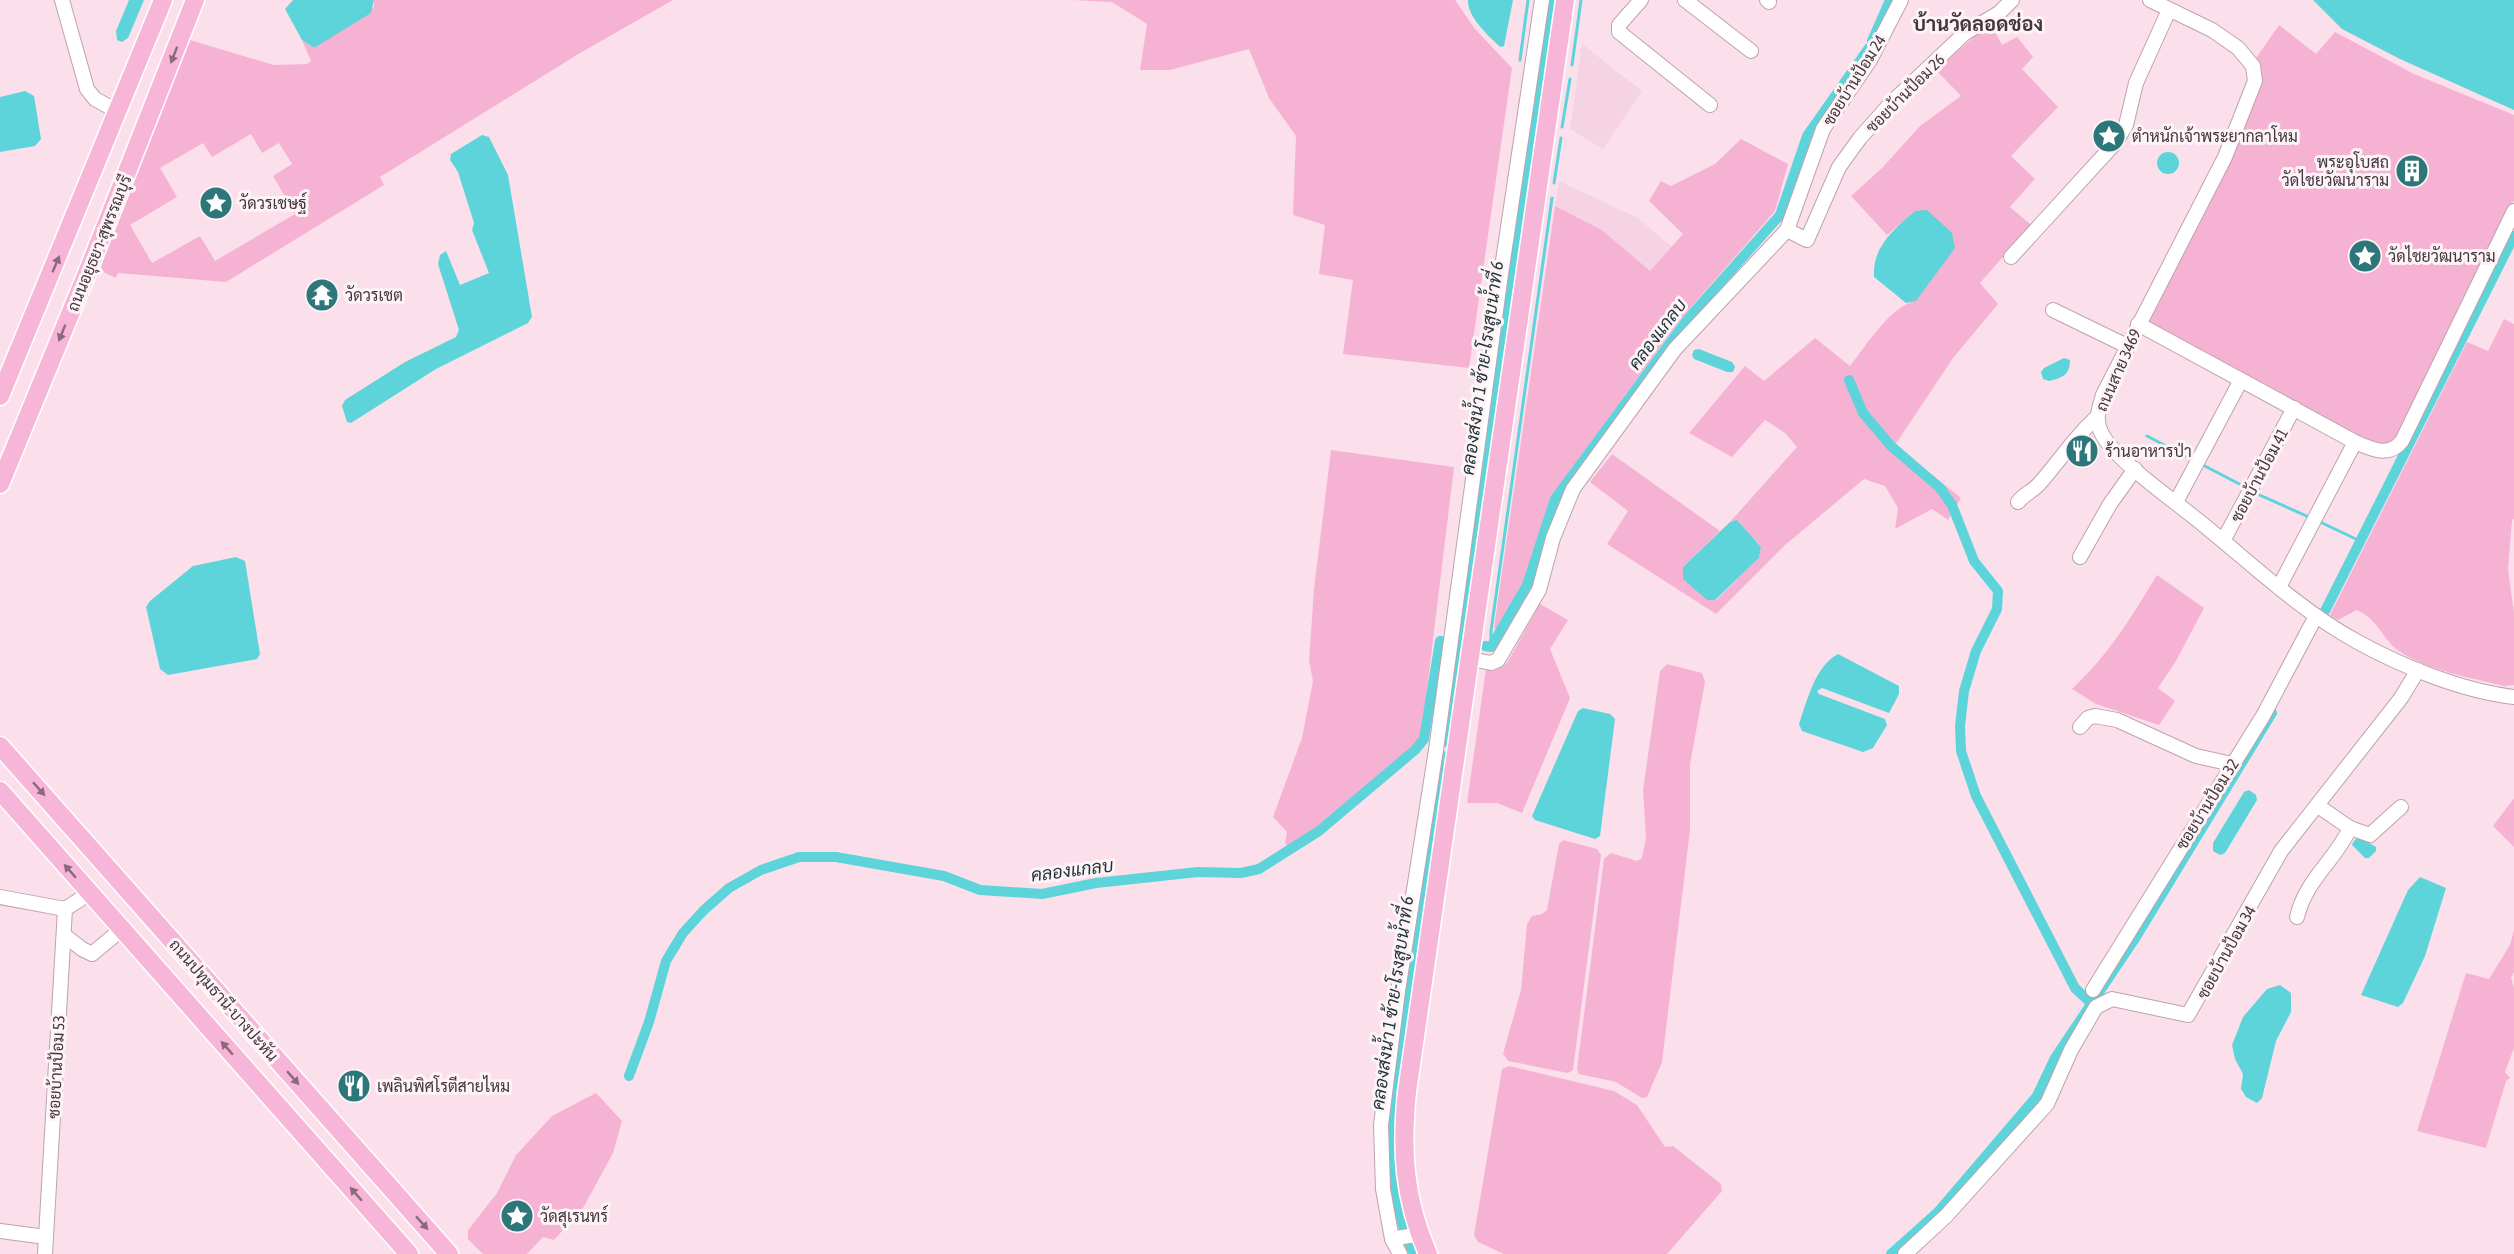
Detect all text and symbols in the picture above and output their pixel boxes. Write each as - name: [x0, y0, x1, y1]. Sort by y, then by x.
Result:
- district label: บ้านวัดลอดช่อง: [1913, 11, 2043, 35]
- street label: ซอยบ้านป้อม 24: [1818, 31, 1889, 129]
- one-way arrow: [169, 46, 179, 64]
- street label: ซอยบ้านป้อม 26: [1861, 49, 1948, 136]
- place icon: ตำหนักเจ้าพระยากลาโหม: [2091, 118, 2127, 154]
- place label: ตำหนักเจ้าพระยากลาโหม: [2132, 125, 2298, 145]
- place label: พระอุโบสถ วัดไชยวัฒนาราม: [2281, 151, 2389, 189]
- building icon: พระอุโบสถ วัดไชยวัฒนาราม: [2394, 153, 2430, 189]
- street label: ถนนอยุธยา-สุพรรณบุรี: [62, 171, 137, 315]
- place icon: วัดวรเชษฐ์: [198, 185, 234, 221]
- place label: วัดวรเชษฐ์: [239, 191, 307, 214]
- place icon: วัดไชยวัฒนาราม: [2347, 238, 2383, 274]
- place label: วัดไชยวัฒนาราม: [2388, 245, 2496, 265]
- one-way arrow: [51, 255, 61, 273]
- water label: คลองส่งน้ำ 1 ซ้าย-โรงสูบน้ำที่ 6: [1452, 259, 1510, 477]
- temple icon: วัดวรเชต: [304, 277, 340, 313]
- place label: วัดวรเชต: [345, 285, 403, 304]
- water label: คลองแกลบ: [1624, 294, 1691, 373]
- one-way arrow: [57, 324, 66, 342]
- street label: ถนนสาย 3469: [2092, 326, 2144, 414]
- street label: ซอยบ้านป้อม 41: [2226, 425, 2291, 525]
- restaurant icon: ร้านอาหารป่า: [2064, 433, 2100, 469]
- place label: ร้านอาหารป่า: [2105, 441, 2192, 460]
- street label: ซอยบ้านป้อม 32: [2171, 755, 2242, 853]
- one-way arrow: [32, 781, 45, 796]
- water label: คลองแกลบ: [1030, 854, 1115, 885]
- one-way arrow: [64, 864, 77, 879]
- water label: คลองส่งน้ำ 1 ซ้าย-โรงสูบน้ำที่ 6: [1362, 894, 1420, 1112]
- street label: ซอยบ้านป้อม 34: [2192, 902, 2259, 1002]
- street label: ถนนปทุมธานี-บางปะหัน: [164, 934, 283, 1067]
- street label: ซอยบ้านป้อม 53: [43, 1015, 68, 1119]
- one-way arrow: [221, 1041, 234, 1056]
- restaurant icon: เพลินพิศโรตีสายไหม: [336, 1068, 372, 1104]
- one-way arrow: [286, 1070, 299, 1086]
- place label: เพลินพิศโรตีสายไหม: [377, 1075, 510, 1095]
- one-way arrow: [349, 1187, 363, 1202]
- place icon: วัดสุเรนทร์: [499, 1198, 535, 1234]
- place label: วัดสุเรนทร์: [540, 1204, 608, 1228]
- one-way arrow: [415, 1216, 429, 1231]

